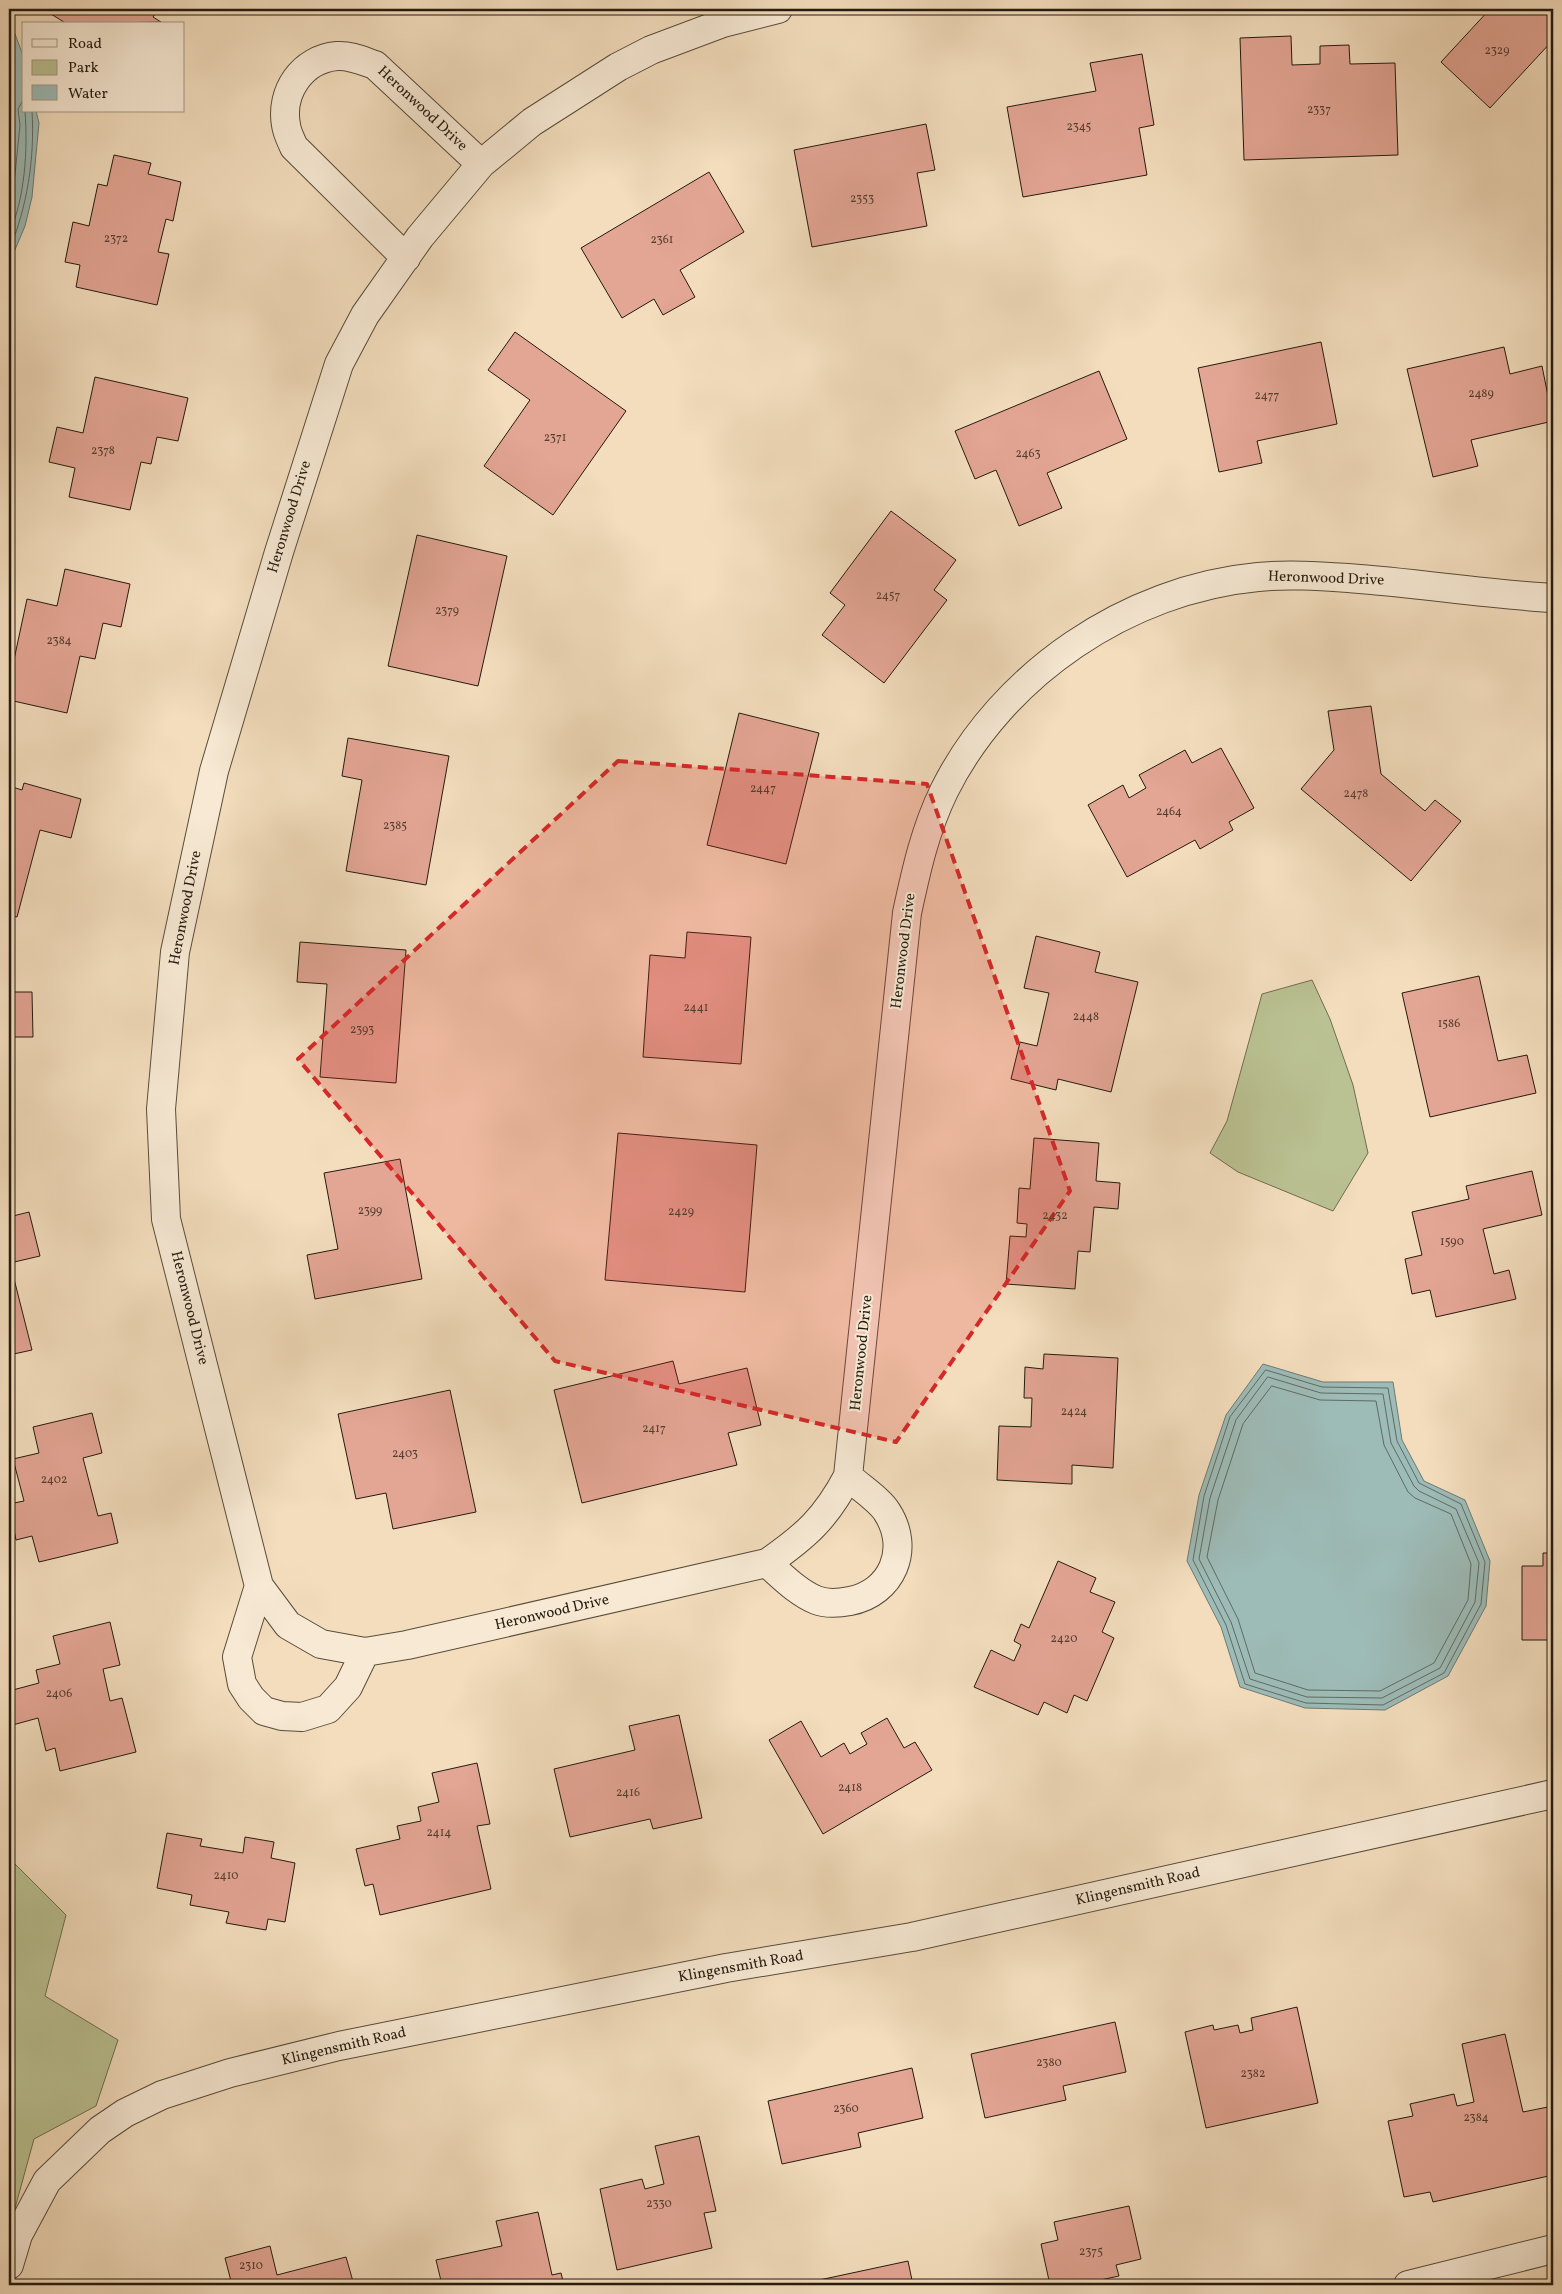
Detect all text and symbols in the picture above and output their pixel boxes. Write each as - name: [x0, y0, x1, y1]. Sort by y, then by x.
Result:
- legend: [22, 22, 185, 112]
- text: Road: [68, 34, 102, 55]
- house number: 2329: [1485, 43, 1509, 59]
- text: Park: [68, 58, 99, 79]
- street label: Heronwood Drive: [372, 62, 472, 156]
- text: Water: [68, 84, 108, 105]
- house number: 2337: [1307, 102, 1331, 118]
- house number: 2345: [1067, 119, 1092, 135]
- house number: 2353: [850, 191, 874, 207]
- house number: 2372: [104, 231, 128, 247]
- house number: 2361: [651, 232, 673, 248]
- house number: 2489: [1468, 386, 1494, 402]
- house number: 2477: [1255, 388, 1280, 404]
- house number: 2371: [544, 430, 566, 446]
- house number: 2378: [91, 443, 115, 459]
- house number: 2463: [1015, 446, 1041, 462]
- street label: Heronwood Drive: [263, 458, 317, 576]
- street label: Heronwood Drive: [1267, 566, 1385, 592]
- house number: 2457: [876, 588, 900, 604]
- house number: 2379: [435, 603, 459, 619]
- house number: 2384: [46, 633, 72, 649]
- house number: 2447: [750, 781, 776, 797]
- house number: 2478: [1344, 786, 1368, 802]
- house number: 2464: [1156, 804, 1182, 820]
- house number: 2385: [383, 818, 407, 834]
- street label: Heronwood Drive: [165, 849, 207, 967]
- street label: Heronwood Drive: [886, 892, 922, 1010]
- house number: 2441: [683, 1000, 709, 1016]
- house number: 2448: [1073, 1009, 1099, 1025]
- house number: 1586: [1438, 1016, 1460, 1032]
- house number: 2393: [350, 1022, 374, 1038]
- house number: 2399: [358, 1203, 382, 1219]
- house number: 2429: [668, 1204, 694, 1220]
- house number: 2432: [1042, 1208, 1068, 1224]
- house number: 1590: [1440, 1234, 1464, 1250]
- street label: Heronwood Drive: [165, 1249, 213, 1367]
- street label: Heronwood Drive: [845, 1294, 879, 1412]
- house number: 2424: [1061, 1404, 1087, 1420]
- house number: 2417: [642, 1421, 666, 1437]
- house number: 2403: [392, 1446, 418, 1462]
- house number: 2402: [41, 1472, 67, 1488]
- street label: Heronwood Drive: [493, 1590, 611, 1636]
- house number: 2420: [1051, 1631, 1077, 1647]
- house number: 2406: [46, 1686, 72, 1702]
- house number: 2418: [838, 1780, 862, 1796]
- house number: 2416: [616, 1785, 640, 1801]
- house number: 2414: [426, 1825, 452, 1841]
- street label: Klingensmith Road: [1074, 1862, 1202, 1912]
- house number: 2410: [213, 1868, 239, 1884]
- street label: Klingensmith Road: [677, 1946, 805, 1988]
- street label: Klingensmith Road: [280, 2022, 408, 2072]
- house number: 2380: [1036, 2055, 1062, 2071]
- house number: 2382: [1241, 2066, 1265, 2082]
- house number: 2360: [833, 2101, 859, 2117]
- house number: 2384: [1463, 2110, 1489, 2126]
- house number: 2330: [646, 2196, 672, 2212]
- house number: 2375: [1079, 2244, 1103, 2260]
- house number: 2310: [239, 2258, 263, 2274]

